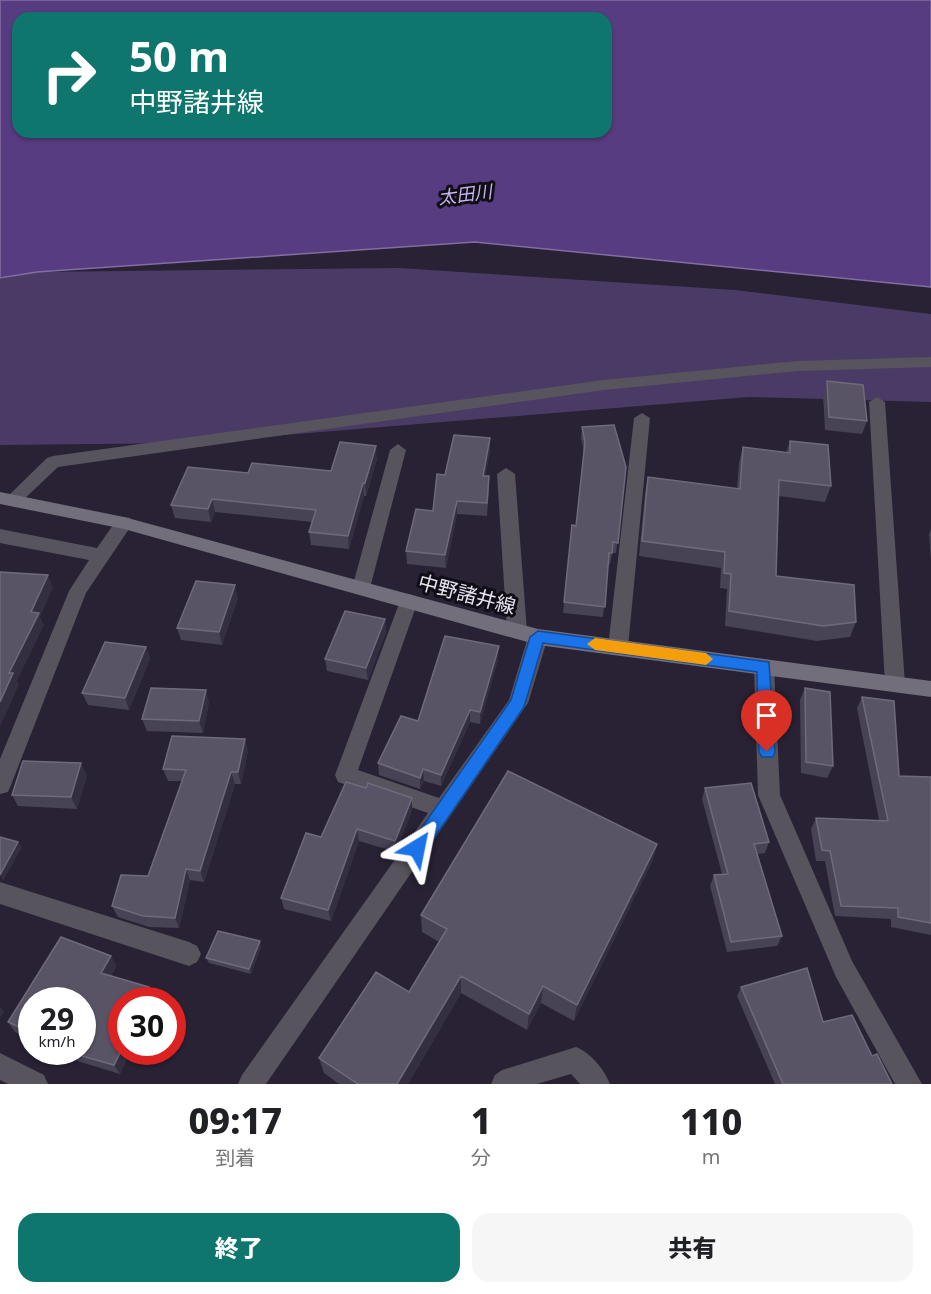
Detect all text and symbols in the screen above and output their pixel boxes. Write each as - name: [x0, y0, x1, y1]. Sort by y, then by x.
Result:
- text: 50 m: [129, 27, 229, 84]
- icon: right: [30, 36, 108, 114]
- text: 中野諸井線: [129, 83, 264, 120]
- water label: 太田川: [437, 179, 495, 209]
- street label: 中野諸井線: [415, 568, 519, 620]
- pin: [741, 690, 792, 752]
- icon: arrive: [750, 699, 783, 732]
- position arrow: [385, 816, 449, 880]
- speed limit sign: 30: [108, 987, 186, 1065]
- text: 29: [40, 998, 74, 1039]
- text: km/h: [39, 1031, 75, 1051]
- text: 09:17: [189, 1096, 282, 1145]
- text: 1: [471, 1096, 491, 1145]
- text: 110: [680, 1097, 742, 1146]
- text: m: [702, 1143, 721, 1170]
- text: 到着: [215, 1144, 255, 1171]
- text: 分: [471, 1144, 491, 1171]
- button: 終了: [18, 1213, 460, 1282]
- button: 共有: [472, 1213, 913, 1282]

